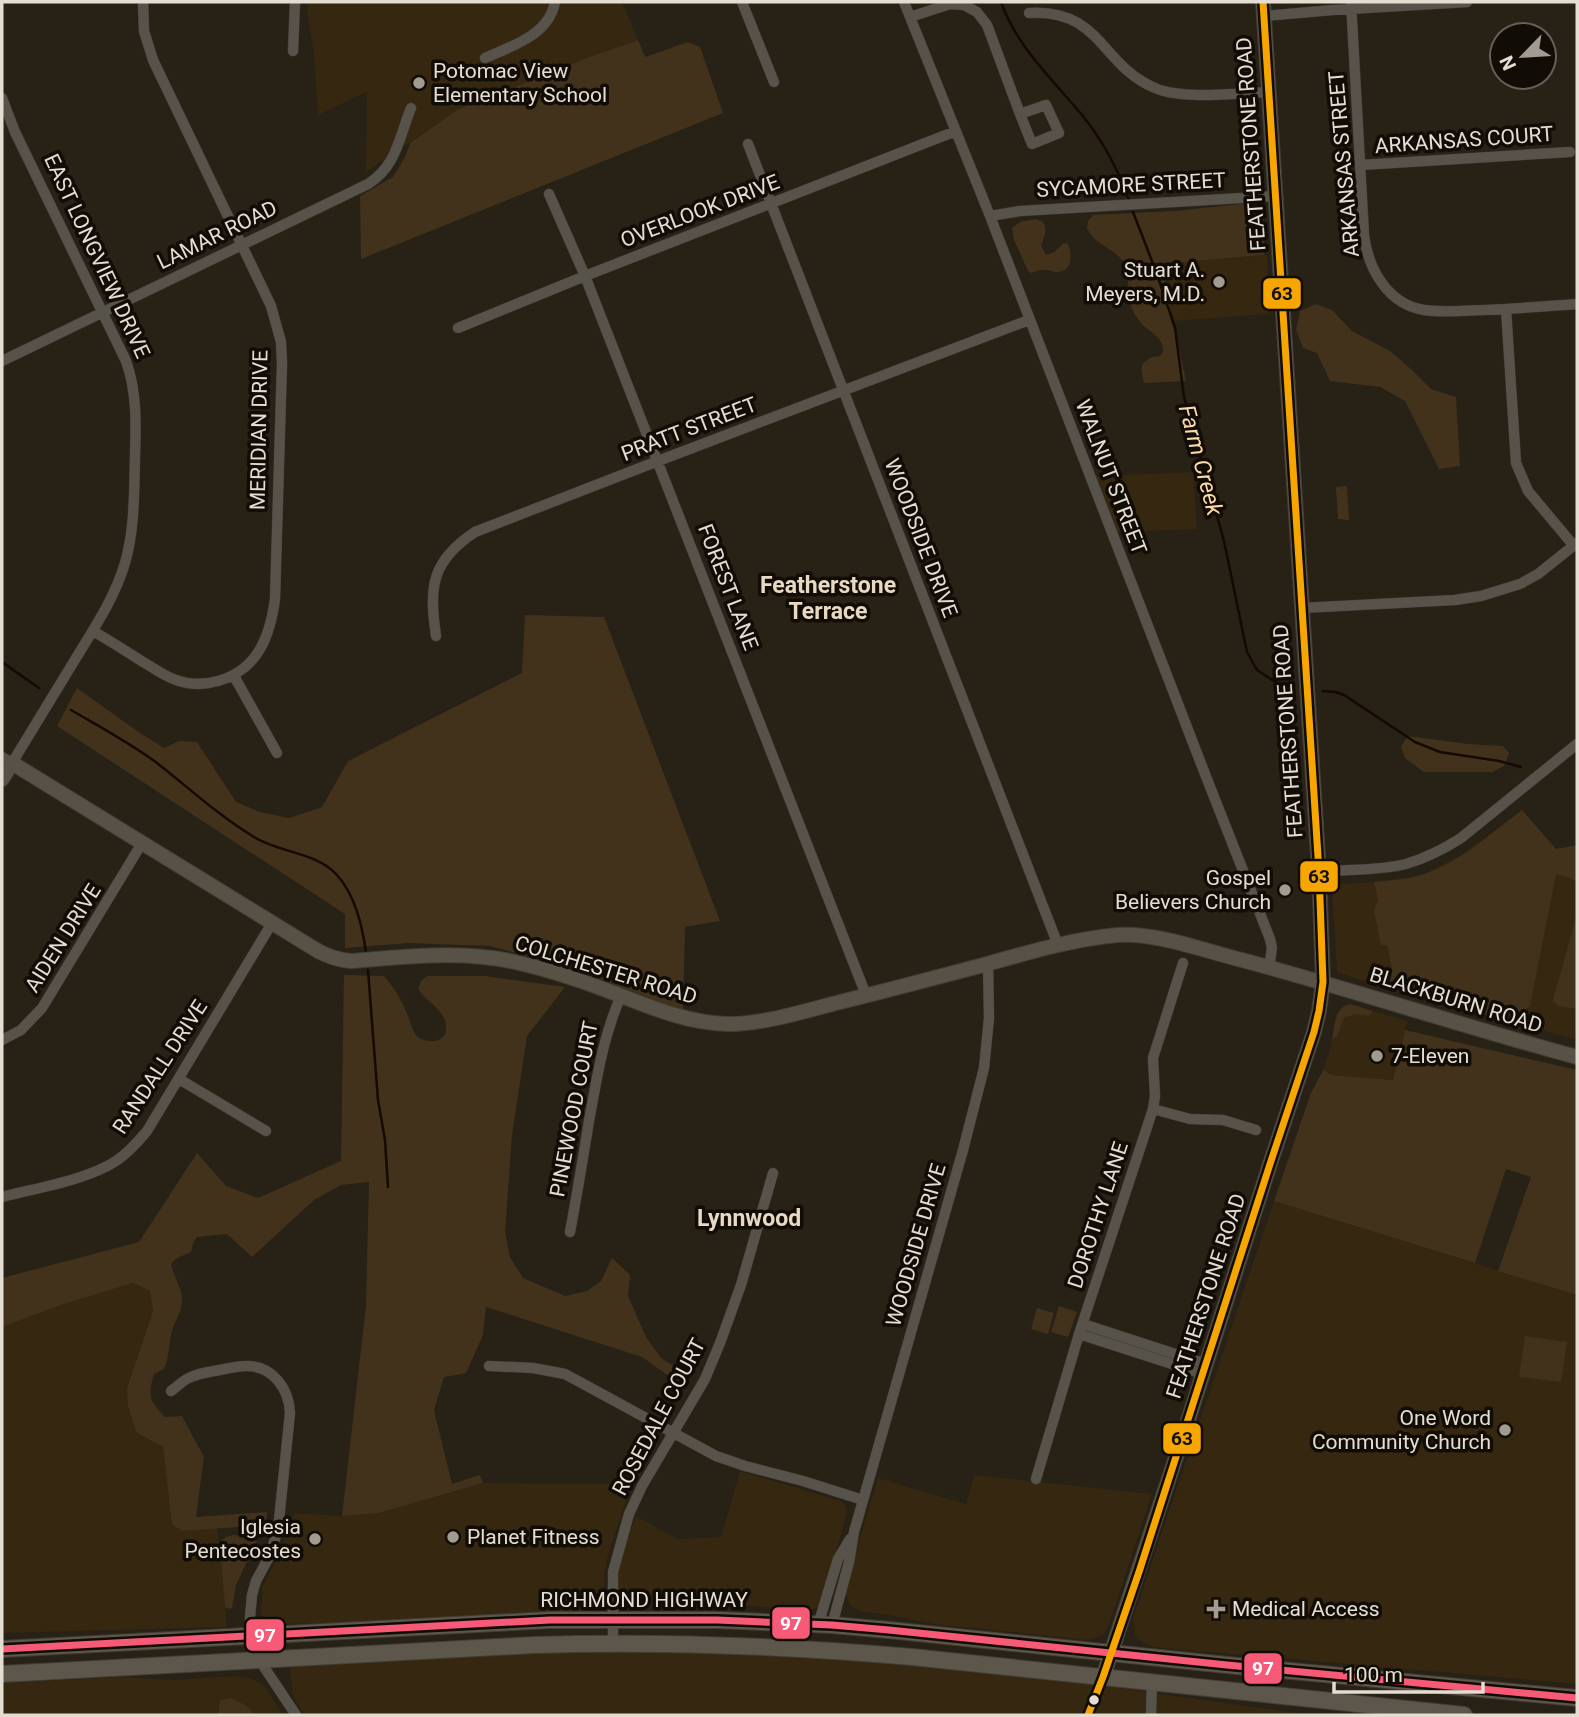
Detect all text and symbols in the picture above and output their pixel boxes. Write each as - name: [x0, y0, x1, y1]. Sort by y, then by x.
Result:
- north arrow: [1488, 21, 1558, 91]
- street label: FEATHERSTONE ROAD: [1232, 36, 1270, 252]
- text: N: [1495, 52, 1521, 74]
- place label: Potomac View Elementary School: [433, 59, 607, 107]
- street label: ARKANSAS STREET: [1324, 69, 1364, 258]
- marker: Potomac View Elementary School: [411, 75, 427, 91]
- street label: ARKANSAS COURT: [1374, 122, 1554, 158]
- street label: EAST LONGVIEW DRIVE: [39, 150, 155, 362]
- street label: SYCAMORE STREET: [1036, 168, 1227, 202]
- street label: OVERLOOK DRIVE: [617, 170, 783, 252]
- street label: LAMAR ROAD: [153, 196, 281, 274]
- place label: Stuart A. Meyers, M.D.: [1085, 258, 1205, 306]
- marker: Stuart A. Meyers, M.D.: [1211, 274, 1227, 290]
- line badge: 63: [1262, 277, 1302, 310]
- text: 63: [1271, 282, 1293, 305]
- street label: MERIDIAN DRIVE: [246, 350, 272, 510]
- street label: PRATT STREET: [618, 392, 761, 466]
- street label: WALNUT STREET: [1070, 396, 1152, 558]
- water label: Farm Creek: [1173, 402, 1228, 519]
- street label: WOODSIDE DRIVE: [880, 455, 962, 621]
- street label: FOREST LANE: [693, 521, 763, 653]
- district label: Featherstone Terrace: [760, 572, 896, 625]
- street label: FEATHERSTONE ROAD: [1269, 623, 1307, 839]
- line badge: 63: [1299, 860, 1339, 893]
- text: 63: [1308, 865, 1330, 888]
- place label: Gospel Believers Church: [1115, 866, 1271, 914]
- street label: AIDEN DRIVE: [20, 879, 106, 997]
- marker: Gospel Believers Church: [1277, 882, 1293, 898]
- street label: COLCHESTER ROAD: [512, 931, 700, 1009]
- street label: BLACKBURN ROAD: [1367, 962, 1545, 1038]
- street label: RANDALL DRIVE: [108, 996, 212, 1138]
- street label: PINEWOOD COURT: [545, 1019, 603, 1199]
- place label: 7-Eleven: [1391, 1044, 1469, 1068]
- marker: 7-Eleven: [1369, 1048, 1385, 1064]
- street label: DOROTHY LANE: [1063, 1139, 1133, 1291]
- street label: WOODSIDE DRIVE: [881, 1161, 951, 1329]
- street label: FEATHERSTONE ROAD: [1161, 1190, 1251, 1402]
- district label: Lynnwood: [697, 1205, 801, 1232]
- street label: ROSEDALE COURT: [608, 1334, 711, 1499]
- place label: One Word Community Church: [1312, 1406, 1491, 1454]
- line badge: 63: [1162, 1422, 1202, 1455]
- marker: One Word Community Church: [1497, 1422, 1513, 1438]
- text: 63: [1171, 1427, 1193, 1450]
- place label: Iglesia Pentecostes: [184, 1515, 301, 1563]
- place label: Planet Fitness: [467, 1525, 600, 1549]
- marker: Planet Fitness: [445, 1529, 461, 1545]
- marker: Iglesia Pentecostes: [307, 1531, 323, 1547]
- street label: RICHMOND HIGHWAY: [540, 1588, 748, 1612]
- place label: Medical Access: [1232, 1597, 1380, 1621]
- marker: Medical Access: [1206, 1599, 1226, 1619]
- line badge: 97: [771, 1606, 811, 1640]
- text: 97: [780, 1612, 802, 1635]
- line badge: 97: [245, 1618, 285, 1652]
- text: 97: [254, 1624, 276, 1647]
- scale bar: [1334, 1650, 1483, 1694]
- line badge: 97: [1243, 1652, 1283, 1685]
- text: 97: [1252, 1657, 1274, 1680]
- text: 100 m: [1344, 1663, 1403, 1687]
- unlabelled marker: [1087, 1693, 1101, 1707]

